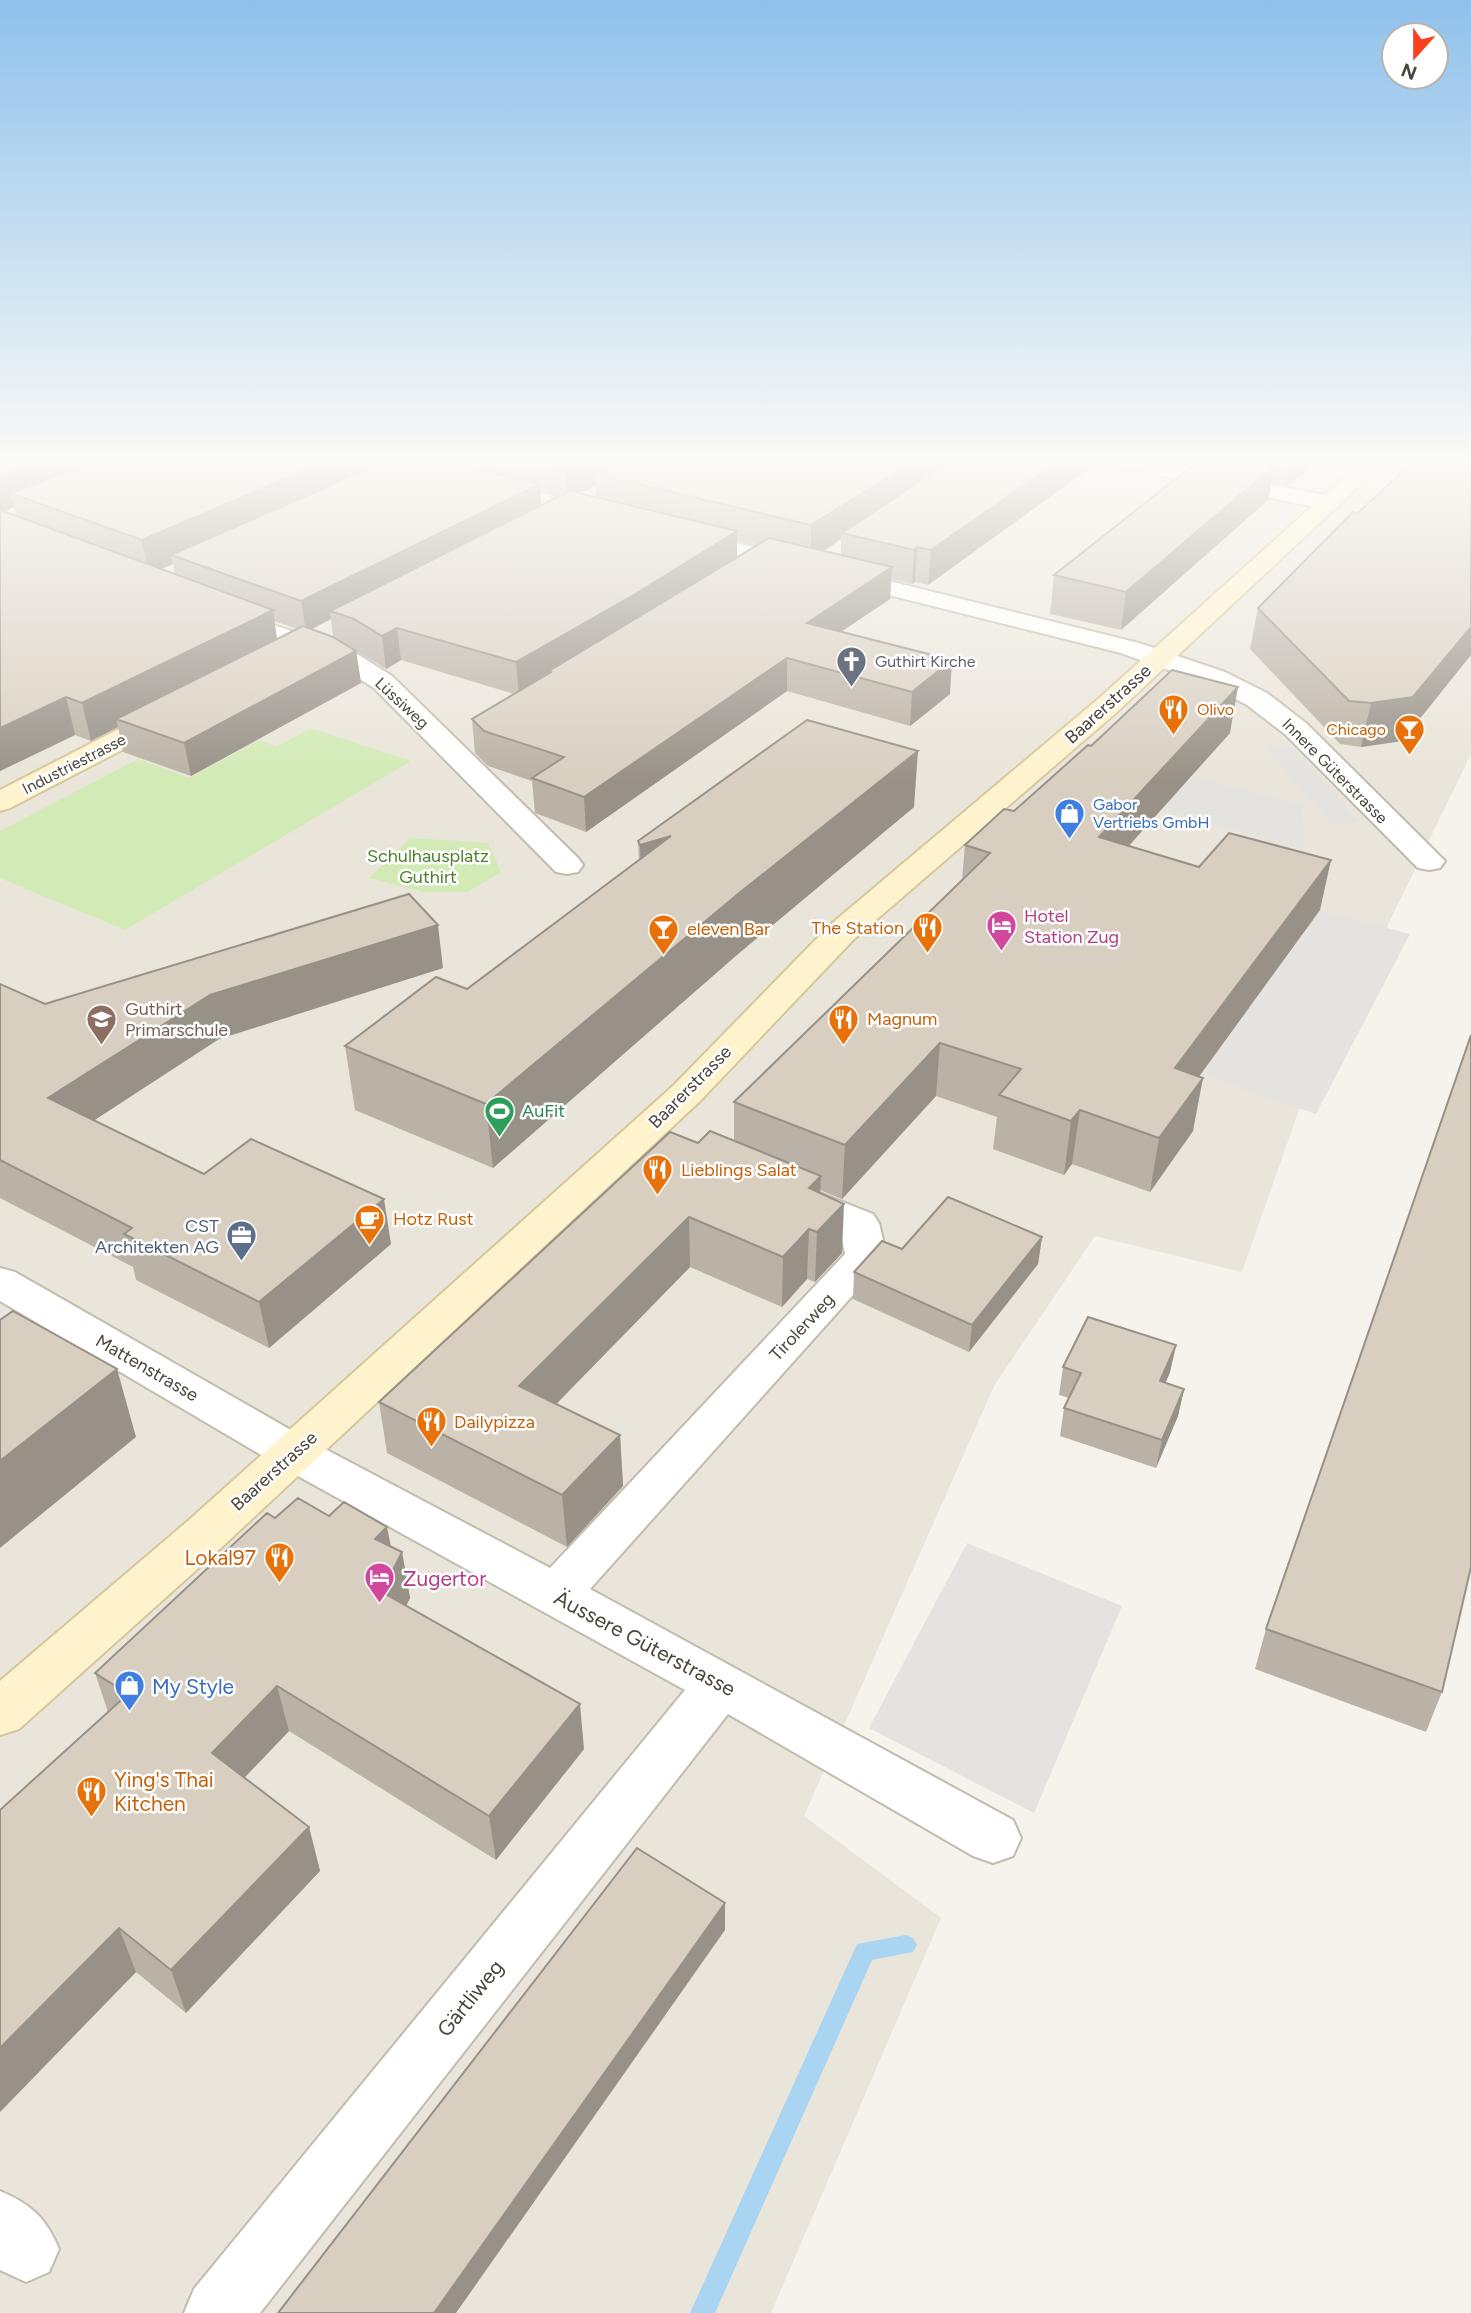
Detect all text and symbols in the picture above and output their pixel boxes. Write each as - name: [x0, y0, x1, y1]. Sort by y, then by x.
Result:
- north arrow: [1380, 21, 1450, 91]
- text: N: [1398, 58, 1420, 85]
- church icon: Guthirt Kirche: [835, 644, 869, 688]
- place label: Guthirt Kirche: [875, 652, 976, 671]
- street label: Baarerstrasse: [1060, 659, 1156, 748]
- street label: Lüssiweg: [371, 673, 433, 733]
- restaurant icon: Olivo: [1157, 692, 1191, 736]
- place label: Olivo: [1197, 700, 1234, 719]
- bar icon: Chicago: [1392, 712, 1426, 756]
- street label: Innere Güterstrasse: [1278, 714, 1392, 828]
- place label: Chicago: [1326, 720, 1386, 739]
- street label: Industriestrasse: [19, 730, 129, 798]
- place label: Gabor Vertriebs GmbH: [1093, 795, 1209, 832]
- shop icon: Gabor Vertriebs GmbH: [1053, 796, 1087, 840]
- park label: Schulhausplatz Guthirt: [367, 845, 489, 888]
- place label: Hotel Station Zug: [1024, 905, 1119, 948]
- hotel icon: Hotel Station Zug: [984, 909, 1018, 953]
- restaurant icon: The Station: [910, 911, 944, 955]
- bar icon: eleven Bar: [647, 912, 681, 956]
- place label: The Station: [811, 917, 904, 939]
- place label: eleven Bar: [687, 918, 770, 940]
- place label: Guthirt Primarschule: [125, 998, 228, 1041]
- school or university icon: Guthirt Primarschule: [85, 1002, 119, 1046]
- restaurant icon: Magnum: [827, 1002, 861, 1046]
- place label: Magnum: [867, 1008, 937, 1030]
- street label: Baarerstrasse: [644, 1041, 736, 1133]
- sports icon: AuFit: [482, 1094, 516, 1138]
- place label: AuFit: [522, 1100, 565, 1122]
- restaurant icon: Lieblings Salat: [641, 1153, 675, 1197]
- place label: Lieblings Salat: [681, 1159, 797, 1181]
- cafe icon: Hotz Rust: [353, 1202, 387, 1246]
- place label: Hotz Rust: [393, 1208, 474, 1230]
- place label: CST Architekten AG: [95, 1215, 219, 1258]
- office icon: CST Architekten AG: [225, 1219, 259, 1263]
- street label: Tirolerweg: [765, 1288, 839, 1366]
- street label: Mattenstrasse: [92, 1330, 202, 1406]
- restaurant icon: Dailypizza: [414, 1405, 448, 1449]
- place label: Dailypizza: [454, 1411, 535, 1433]
- street label: Baarerstrasse: [226, 1426, 322, 1515]
- restaurant icon: Lokal97: [262, 1540, 296, 1584]
- place label: Lokal97: [184, 1545, 256, 1570]
- hotel icon: Zugertor: [363, 1561, 397, 1605]
- place label: Zugertor: [403, 1566, 486, 1591]
- street label: Äussere Güterstrasse: [550, 1585, 740, 1701]
- shop icon: My Style: [112, 1669, 146, 1713]
- place label: My Style: [152, 1674, 234, 1699]
- place label: Ying's Thai Kitchen: [114, 1767, 214, 1816]
- restaurant icon: Ying's Thai Kitchen: [74, 1774, 108, 1818]
- street label: Gärtliweg: [432, 1955, 508, 2041]

